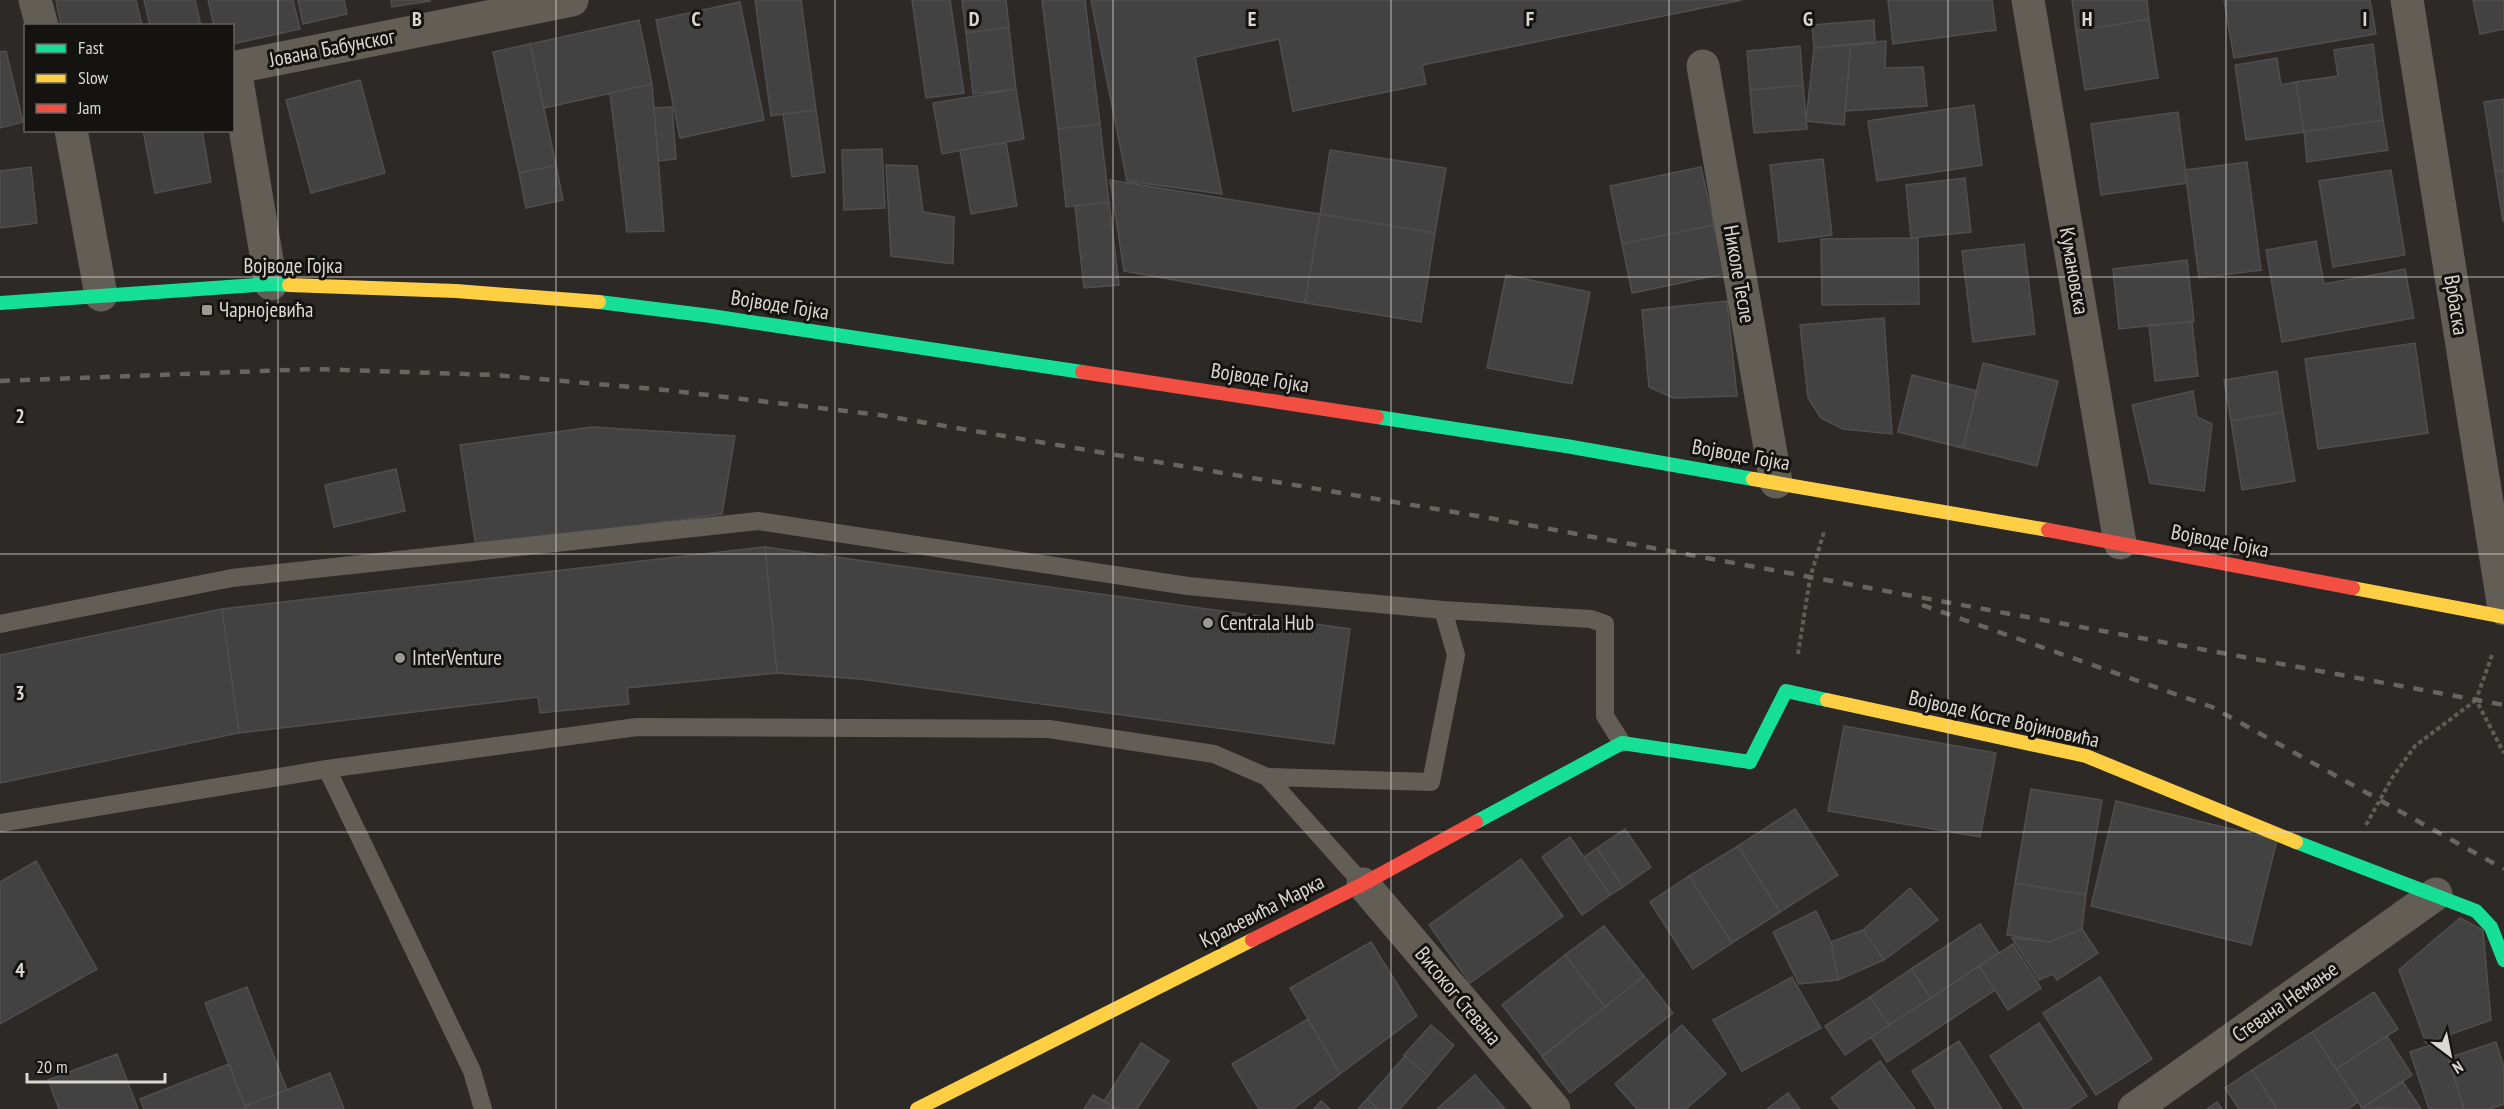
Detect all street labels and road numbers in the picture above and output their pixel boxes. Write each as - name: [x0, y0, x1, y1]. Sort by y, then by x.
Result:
- street label: Јована Бабунског: [266, 22, 398, 73]
- street label: Николе Тесле: [1718, 223, 1761, 325]
- street label: Кумановска: [2054, 225, 2095, 317]
- street label: Војводе Гојка: [243, 252, 343, 279]
- street label: Врбаска: [2438, 273, 2475, 337]
- street label: Војводе Гојка: [729, 283, 831, 326]
- street label: Војводе Гојка: [1209, 356, 1311, 399]
- street label: Војводе Гојка: [1690, 433, 1792, 476]
- street label: Војводе Гојка: [2169, 518, 2271, 563]
- street label: Војводе Косте Војиновића: [1906, 683, 2102, 754]
- street label: Краљевића Марка: [1195, 868, 1329, 953]
- street label: Високог Стевана: [1409, 941, 1507, 1051]
- street label: Стевана Немање: [2226, 955, 2343, 1048]

